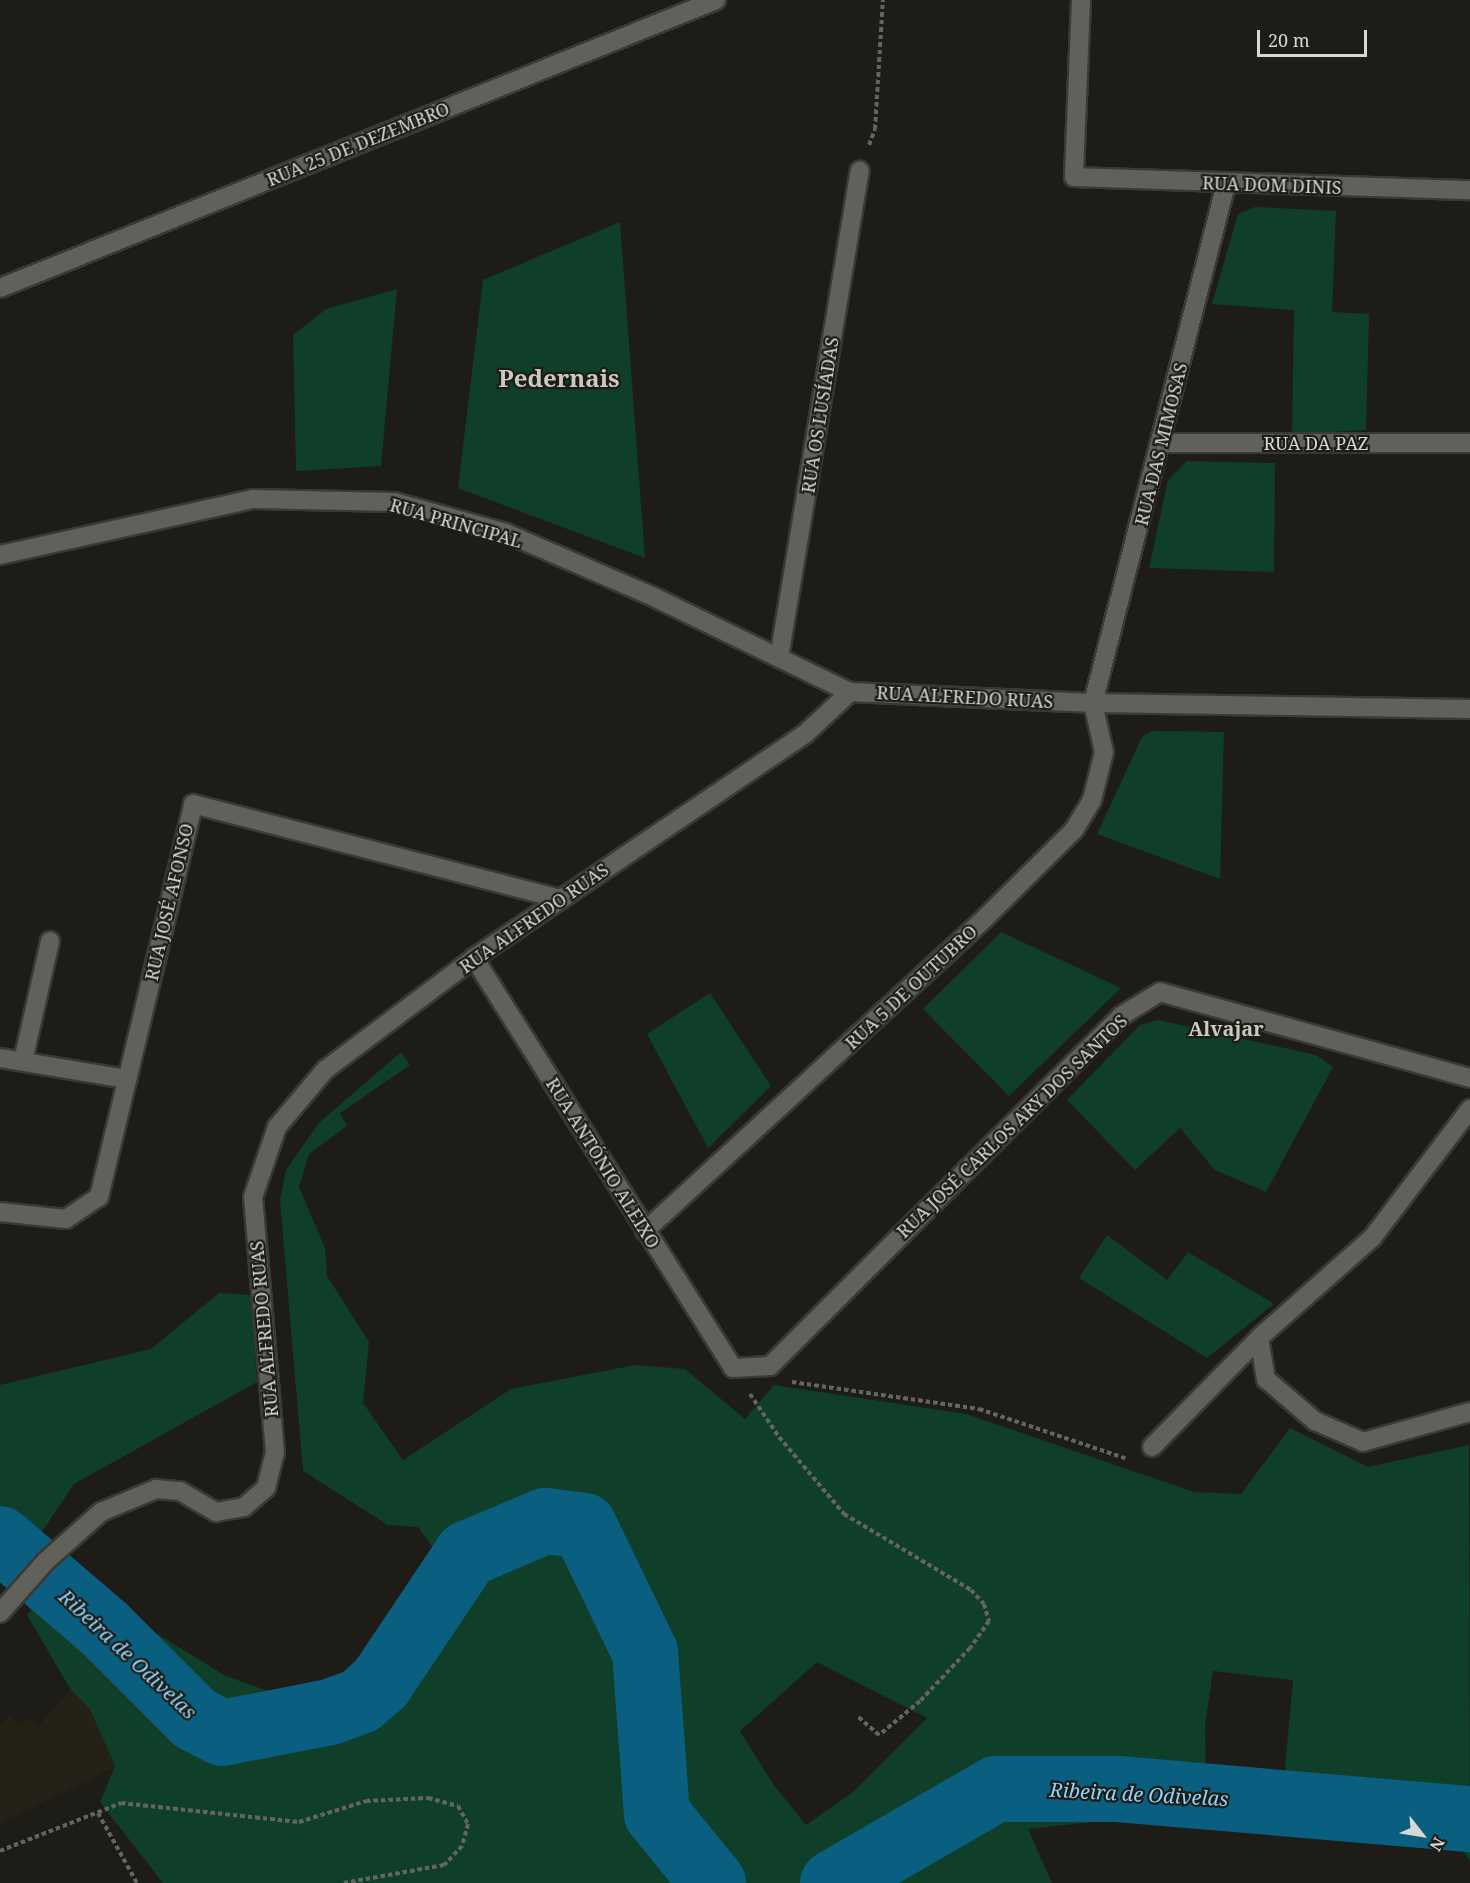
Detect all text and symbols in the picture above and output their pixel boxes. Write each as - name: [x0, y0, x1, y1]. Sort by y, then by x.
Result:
- scale bar: [1260, 18, 1370, 56]
- text: 20 m: [1268, 28, 1310, 52]
- street label: RUA 25 DE DEZEMBRO: [264, 97, 452, 191]
- street label: RUA DOM DINIS: [1202, 172, 1342, 198]
- street label: RUA OS LUSÍADAS: [797, 335, 843, 495]
- street label: RUA DAS MIMOSAS: [1130, 360, 1192, 528]
- district label: Pedernais: [498, 364, 620, 392]
- street label: RUA DA PAZ: [1264, 432, 1368, 454]
- street label: RUA PRINCIPAL: [388, 494, 524, 552]
- street label: RUA ALFREDO RUAS: [876, 682, 1054, 712]
- street label: RUA JOSÉ AFONSO: [140, 821, 198, 983]
- street label: RUA ALFREDO RUAS: [455, 858, 613, 978]
- street label: RUA 5 DE OUTUBRO: [841, 920, 981, 1054]
- street label: RUA JOSÉ CARLOS ARY DOS SANTOS: [892, 1010, 1132, 1242]
- district label: Alvajar: [1188, 1016, 1264, 1040]
- street label: RUA ANTÓNIO ALEIXO: [542, 1074, 664, 1252]
- street label: RUA ALFREDO RUAS: [246, 1240, 282, 1418]
- water label: Ribeira de Odivelas: [54, 1584, 202, 1724]
- water label: Ribeira de Odivelas: [1049, 1777, 1229, 1811]
- north arrow: [1392, 1805, 1452, 1865]
- text: N: [1425, 1833, 1450, 1855]

